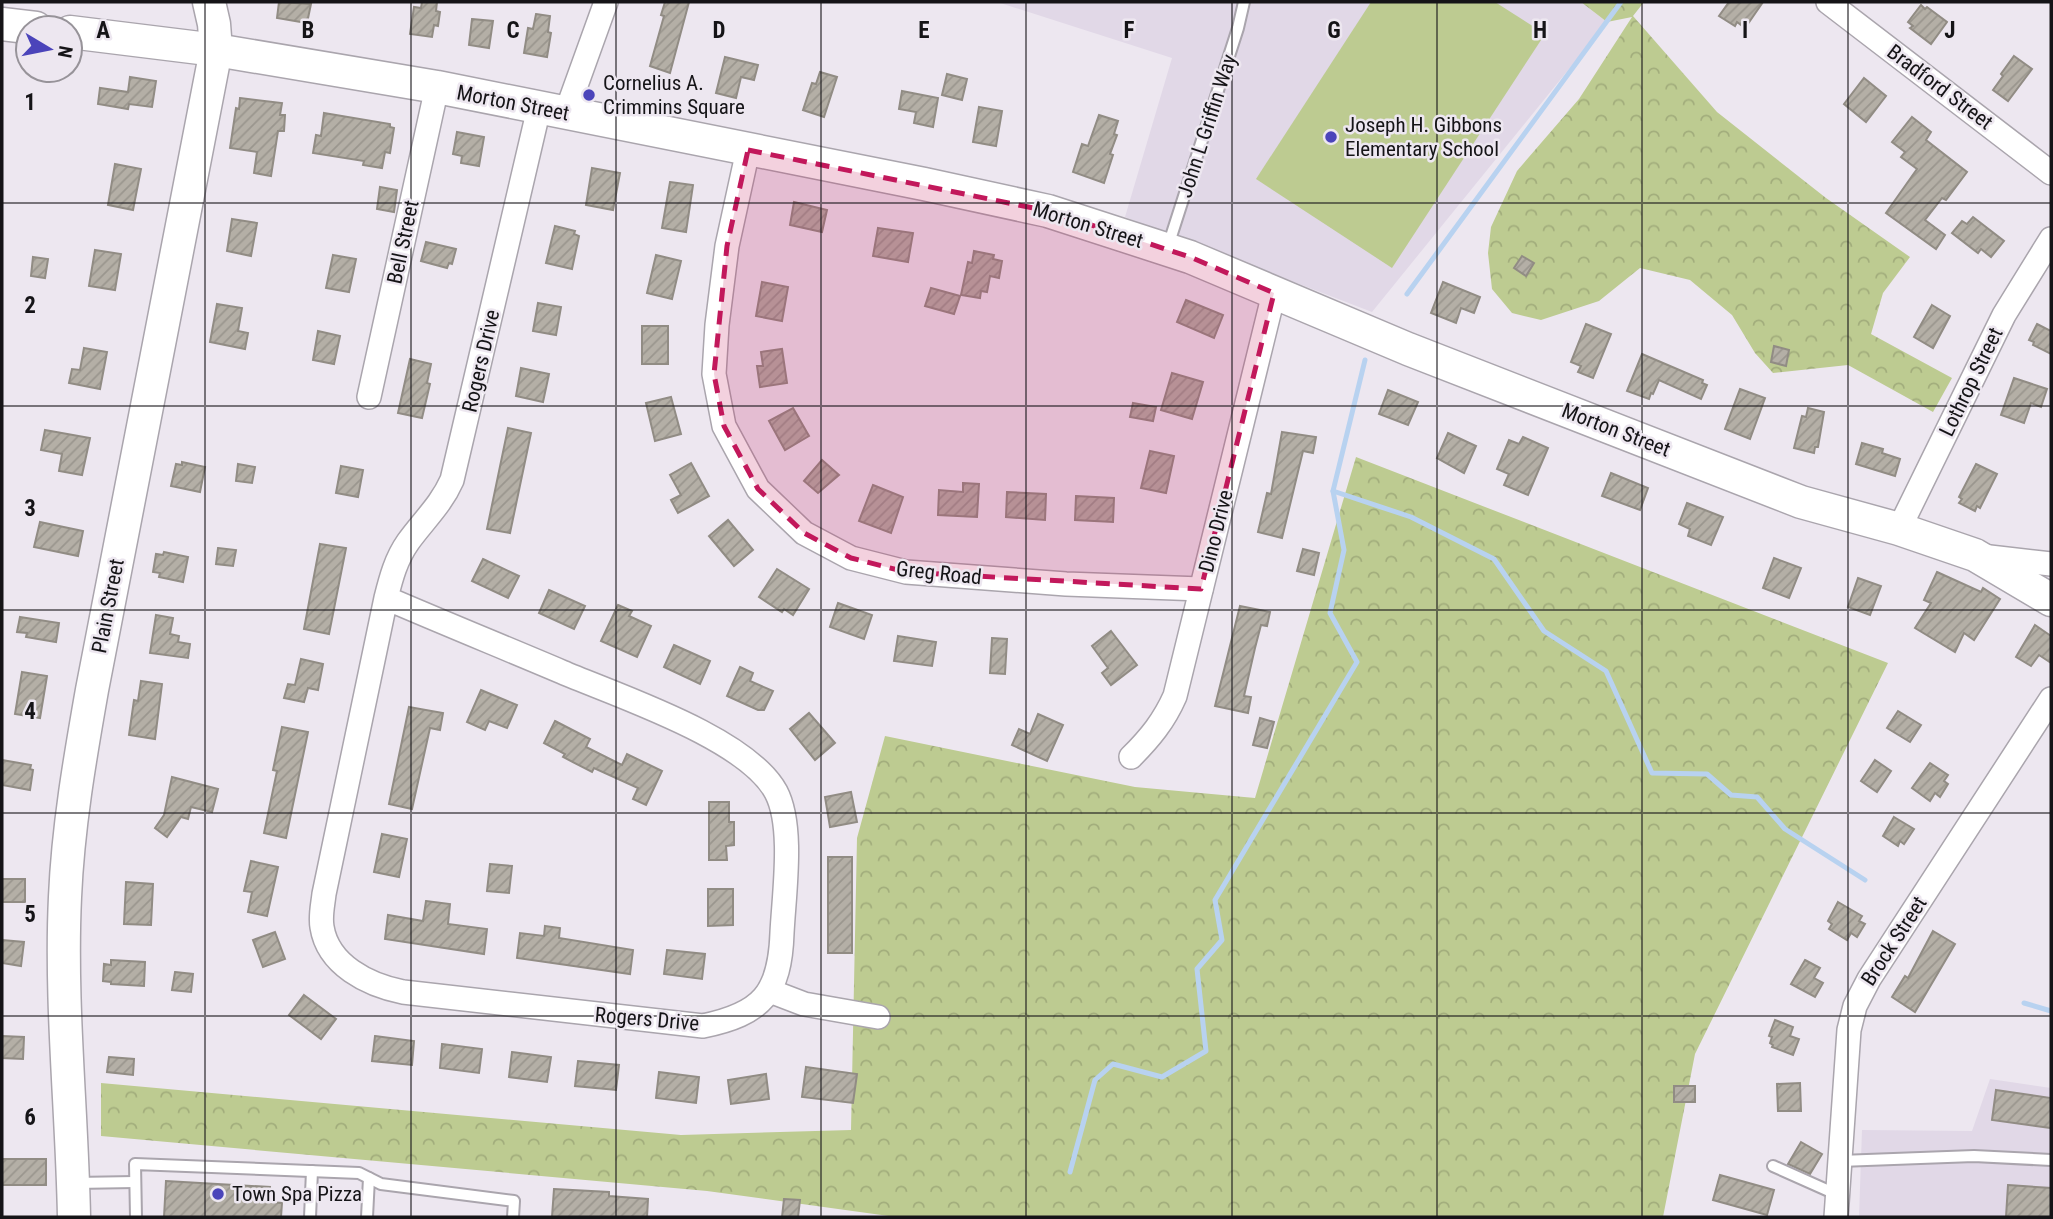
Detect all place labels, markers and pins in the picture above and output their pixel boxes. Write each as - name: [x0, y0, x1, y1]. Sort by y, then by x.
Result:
- place label: Cornelius A. Crimmins Square: [603, 71, 745, 119]
- marker: Cornelius A. Crimmins Square: [581, 87, 597, 103]
- place label: Joseph H. Gibbons Elementary School: [1345, 113, 1502, 161]
- marker: Joseph H. Gibbons Elementary School: [1323, 129, 1339, 145]
- place label: Town Spa Pizza: [232, 1182, 362, 1206]
- marker: Town Spa Pizza: [210, 1186, 226, 1202]

